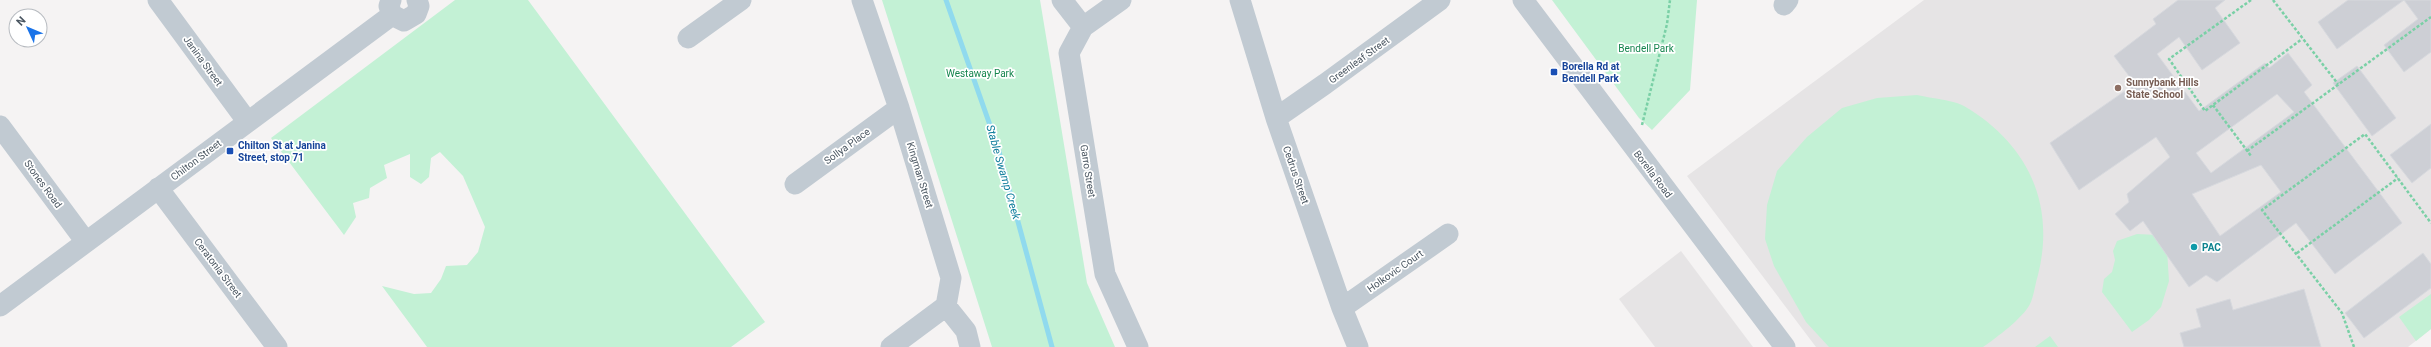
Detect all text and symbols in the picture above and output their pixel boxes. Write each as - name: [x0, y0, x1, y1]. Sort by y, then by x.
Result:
- north arrow: [8, 8, 48, 48]
- text: N: [14, 14, 29, 29]
- street label: Janina Street: [181, 34, 225, 88]
- street label: Greenleaf Street: [1327, 34, 1391, 86]
- park label: Bendell Park: [1618, 43, 1675, 54]
- place label: Borella Rd at Bendell Park: [1562, 61, 1620, 84]
- marker: Borella Rd at Bendell Park: [1549, 67, 1559, 77]
- park label: Westaway Park: [946, 68, 1015, 79]
- place label: Sunnybank Hills State School: [2126, 77, 2199, 100]
- marker: Sunnybank Hills State School: [2113, 83, 2123, 93]
- water label: Stable Swamp Creek: [983, 123, 1023, 221]
- street label: Sollya Place: [822, 126, 872, 166]
- street label: Chilton Street: [169, 138, 223, 182]
- place label: Chilton St at Janina Street, stop 71: [238, 140, 326, 164]
- street label: Kingman Street: [905, 141, 935, 209]
- street label: Garro Street: [1078, 144, 1098, 198]
- street label: Cedrus Street: [1281, 145, 1311, 205]
- marker: Chilton St at Janina Street, stop 71: [225, 146, 235, 156]
- street label: Borella Road: [1632, 148, 1674, 200]
- street label: Stones Road: [22, 158, 64, 210]
- street label: Ceratonia Street: [192, 236, 244, 300]
- marker: PAC: [2189, 242, 2199, 252]
- place label: PAC: [2202, 242, 2221, 253]
- street label: Holkovic Court: [1365, 248, 1425, 294]

